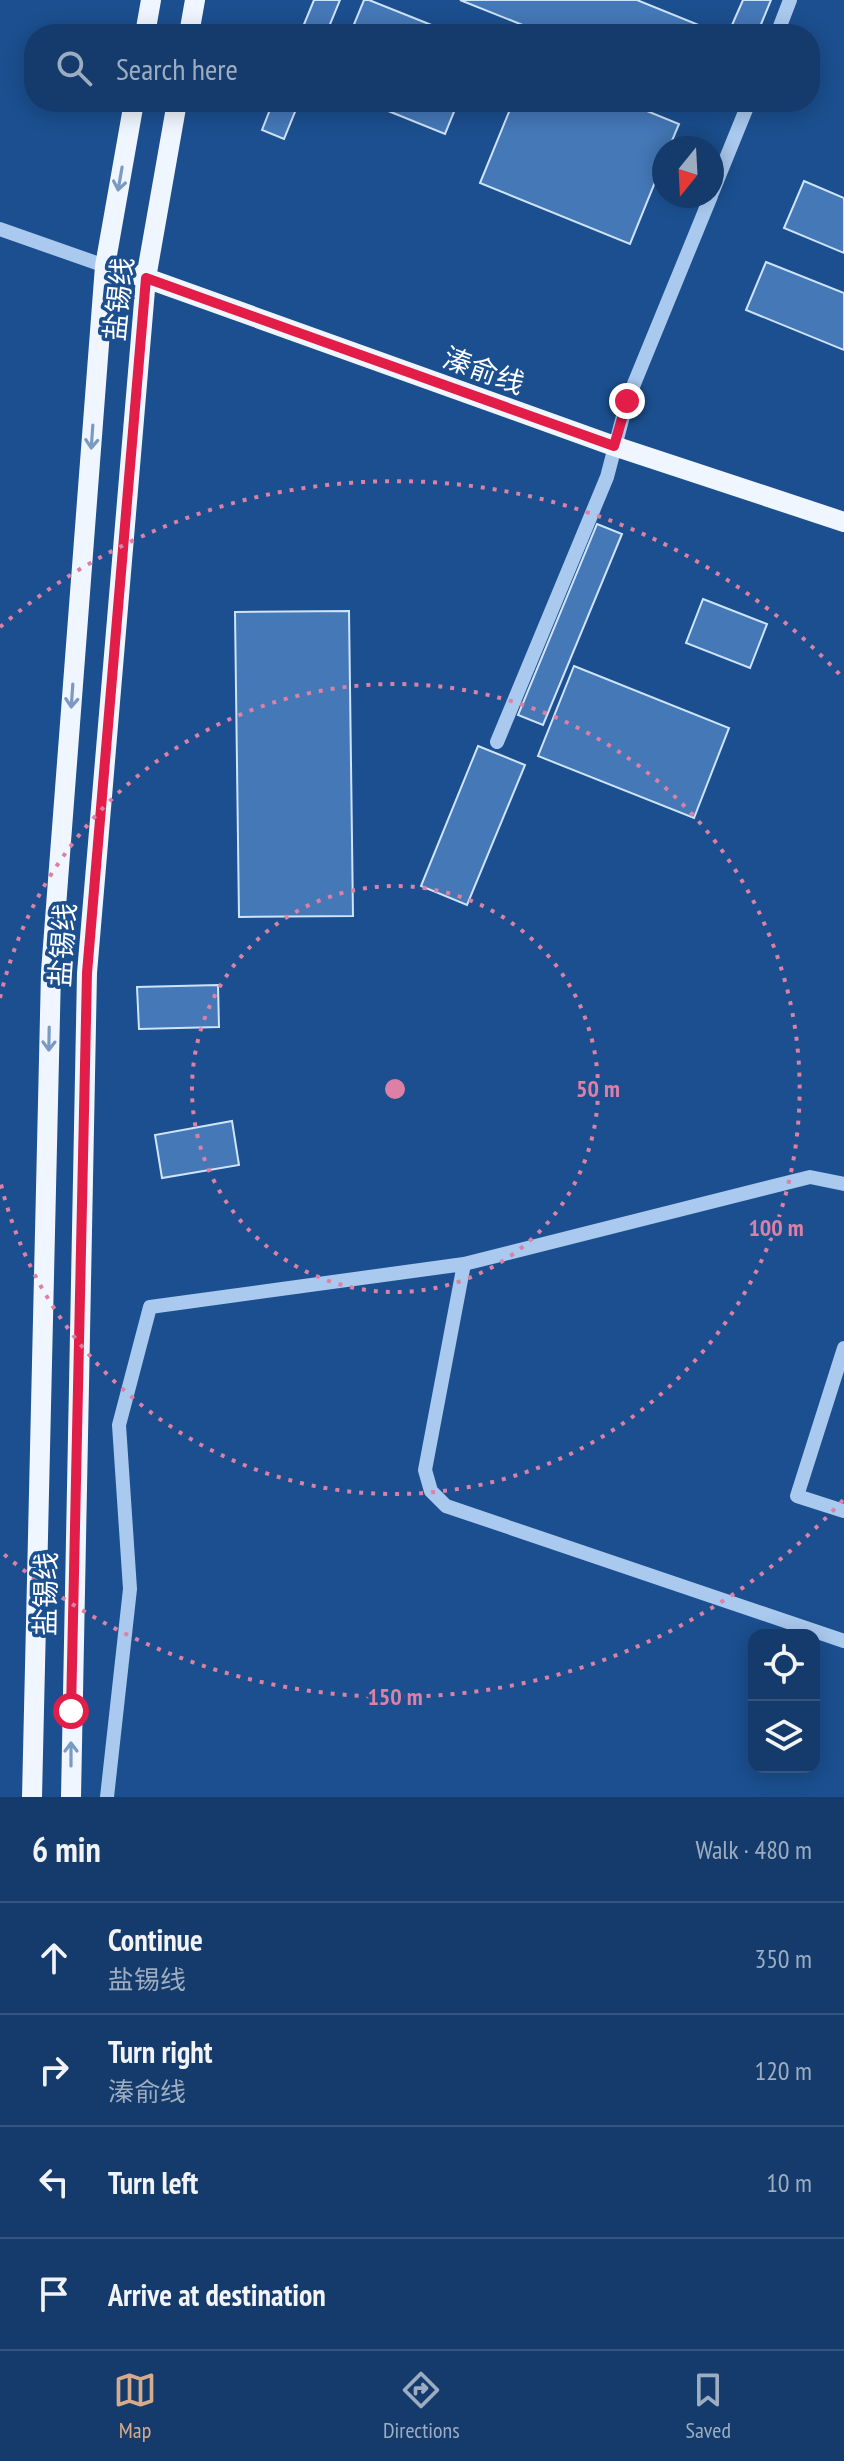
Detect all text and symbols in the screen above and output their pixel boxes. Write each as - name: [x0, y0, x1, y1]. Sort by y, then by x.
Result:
- search box: [24, 24, 820, 112]
- icon: search: [52, 46, 96, 90]
- text: Search here: [116, 49, 238, 88]
- north arrow: [652, 136, 724, 208]
- one-way arrow: [112, 166, 127, 191]
- street label: 盐锡线: [95, 255, 141, 343]
- street label: 溱俞线: [438, 338, 530, 402]
- route end: [609, 383, 645, 419]
- one-way arrow: [84, 423, 99, 450]
- one-way arrow: [64, 682, 79, 709]
- street label: 盐锡线: [41, 902, 83, 988]
- one-way arrow: [41, 1025, 57, 1052]
- text: 50 m: [576, 1073, 620, 1104]
- centre of rings: [381, 1075, 409, 1103]
- text: 100 m: [748, 1212, 804, 1243]
- street label: 盐锡线: [26, 1552, 64, 1636]
- map controls: [748, 1629, 820, 1773]
- button: locate: [748, 1629, 820, 1701]
- text: 150 m: [367, 1681, 423, 1712]
- route start: [53, 1693, 89, 1729]
- button: layers: [748, 1701, 820, 1773]
- one-way arrow: [63, 1741, 79, 1768]
- text: 6 min: [32, 1827, 101, 1871]
- text: Walk · 480 m: [695, 1833, 812, 1866]
- text: Continue: [108, 1920, 203, 1959]
- icon: ahead: [32, 1936, 76, 1980]
- text: 350 m: [754, 1942, 812, 1975]
- text: 盐锡线: [108, 1963, 186, 1996]
- text: Turn right: [108, 2032, 212, 2071]
- icon: right: [32, 2048, 76, 2092]
- text: 120 m: [754, 2054, 812, 2087]
- text: 溱俞线: [108, 2075, 186, 2108]
- icon: left: [32, 2160, 76, 2204]
- text: Turn left: [108, 2163, 198, 2202]
- text: 10 m: [766, 2166, 812, 2199]
- icon: arrive: [32, 2272, 76, 2316]
- text: Arrive at destination: [108, 2275, 326, 2314]
- tab: Map: [113, 2368, 157, 2444]
- tab: Directions: [383, 2368, 460, 2444]
- tab: Saved: [686, 2368, 731, 2444]

